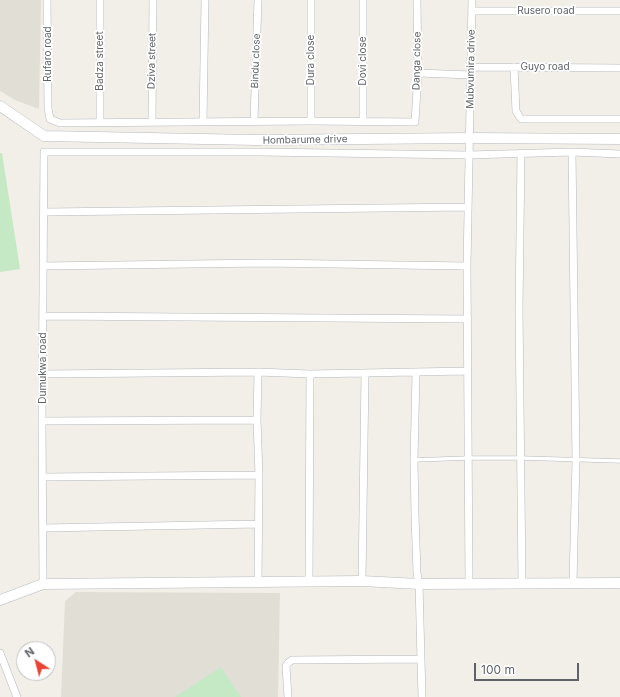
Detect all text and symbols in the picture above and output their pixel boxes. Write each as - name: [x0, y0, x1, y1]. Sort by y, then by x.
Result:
- street label: Rusero road: [517, 5, 575, 17]
- street label: Rufaro road: [42, 26, 54, 82]
- street label: Mubvumira drive: [464, 29, 478, 109]
- street label: Badza street: [94, 31, 106, 91]
- street label: Danga close: [410, 32, 424, 90]
- street label: Dziva street: [146, 33, 158, 89]
- street label: Bindu close: [249, 33, 263, 89]
- street label: Dura close: [305, 35, 317, 85]
- street label: Dovi close: [357, 36, 369, 86]
- street label: Guyo road: [520, 61, 570, 73]
- street label: Hombarume drive: [262, 133, 348, 147]
- street label: Dumukwa road: [37, 332, 49, 404]
- north arrow: [16, 641, 56, 681]
- text: N: [22, 644, 37, 660]
- scale bar: [476, 655, 581, 681]
- text: 100 m: [481, 662, 515, 677]

